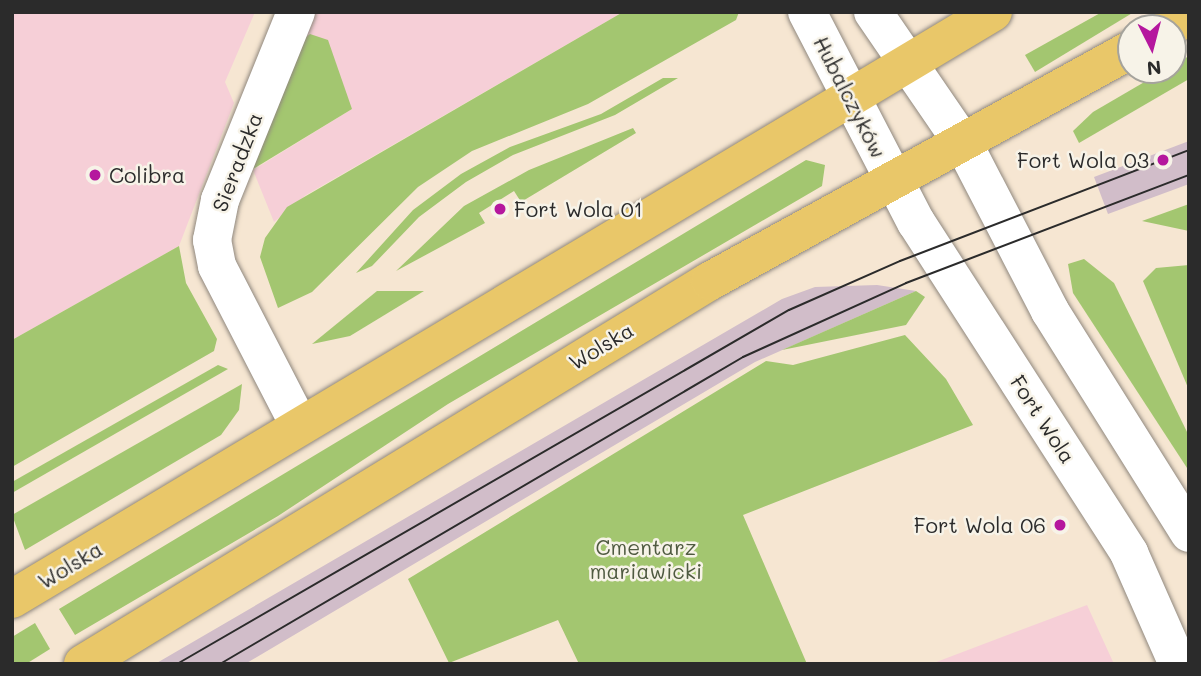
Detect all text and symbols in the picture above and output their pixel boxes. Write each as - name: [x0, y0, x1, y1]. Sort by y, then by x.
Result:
- north arrow: [1117, 14, 1187, 84]
- street label: Hubalczyków: [809, 32, 891, 162]
- text: N: [1146, 55, 1163, 82]
- street label: Sieradzka: [207, 109, 267, 215]
- place label: Fort Wola 03: [1017, 147, 1149, 173]
- marker: Fort Wola 03: [1155, 152, 1171, 168]
- place label: Colibra: [109, 162, 185, 188]
- marker: Colibra: [87, 167, 103, 183]
- place label: Fort Wola 01: [514, 196, 643, 222]
- marker: Fort Wola 01: [492, 201, 508, 217]
- street label: Wolska: [564, 317, 638, 375]
- street label: Fort Wola: [1005, 370, 1081, 468]
- place label: Fort Wola 06: [914, 512, 1046, 538]
- marker: Fort Wola 06: [1052, 517, 1068, 533]
- park label: Cmentarz mariawicki: [590, 534, 702, 584]
- street label: Wolska: [33, 536, 107, 594]

